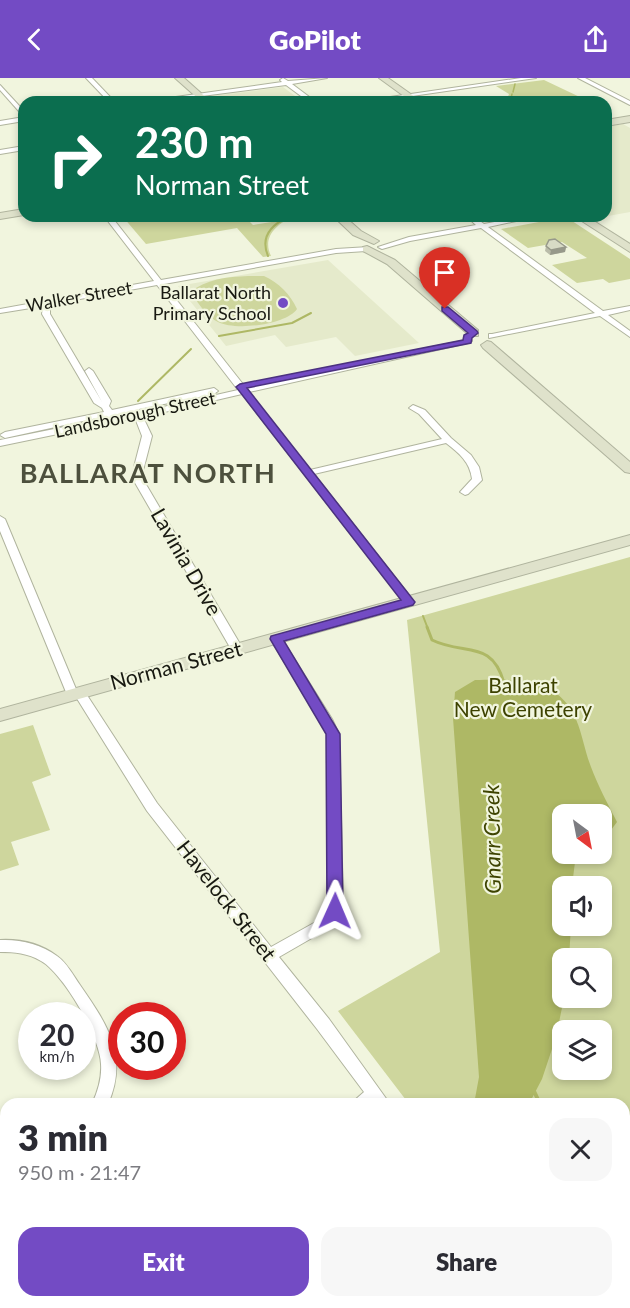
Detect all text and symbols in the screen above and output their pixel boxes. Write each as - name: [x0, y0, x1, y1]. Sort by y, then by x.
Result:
- icon: back: [18, 23, 51, 56]
- text: GoPilot: [269, 23, 361, 56]
- icon: share: [579, 23, 612, 56]
- text: 230 m: [135, 117, 253, 167]
- icon: right: [36, 120, 114, 198]
- text: Norman Street: [135, 168, 309, 201]
- pin: [419, 247, 470, 309]
- icon: arrive: [428, 256, 461, 289]
- street label: Walker Street: [24, 276, 134, 316]
- place label: Ballarat North Primary School: [153, 281, 271, 324]
- marker: Ballarat North Primary School: [276, 296, 290, 310]
- street label: Landsborough Street: [52, 386, 218, 442]
- district label: BALLARAT NORTH: [20, 456, 276, 489]
- street label: Lavinia Drive: [147, 503, 228, 619]
- street label: Norman Street: [107, 635, 245, 694]
- park label: Ballarat New Cemetery: [454, 672, 592, 721]
- water label: Gnarr Creek: [477, 783, 506, 894]
- north arrow: [552, 804, 612, 864]
- map controls: [552, 804, 612, 1080]
- street label: Havelock Street: [172, 835, 282, 966]
- button: sound: [552, 876, 612, 936]
- position arrow: [303, 879, 367, 943]
- button: search: [552, 948, 612, 1008]
- speed limit sign: 30: [108, 1002, 186, 1080]
- text: 20: [40, 1016, 74, 1052]
- button: layers: [552, 1020, 612, 1080]
- text: km/h: [39, 1047, 75, 1065]
- text: 3 min: [18, 1115, 108, 1159]
- button: close: [549, 1118, 612, 1181]
- text: 950 m · 21:47: [18, 1160, 141, 1184]
- button: Exit: [18, 1227, 309, 1296]
- button: Share: [321, 1227, 612, 1296]

